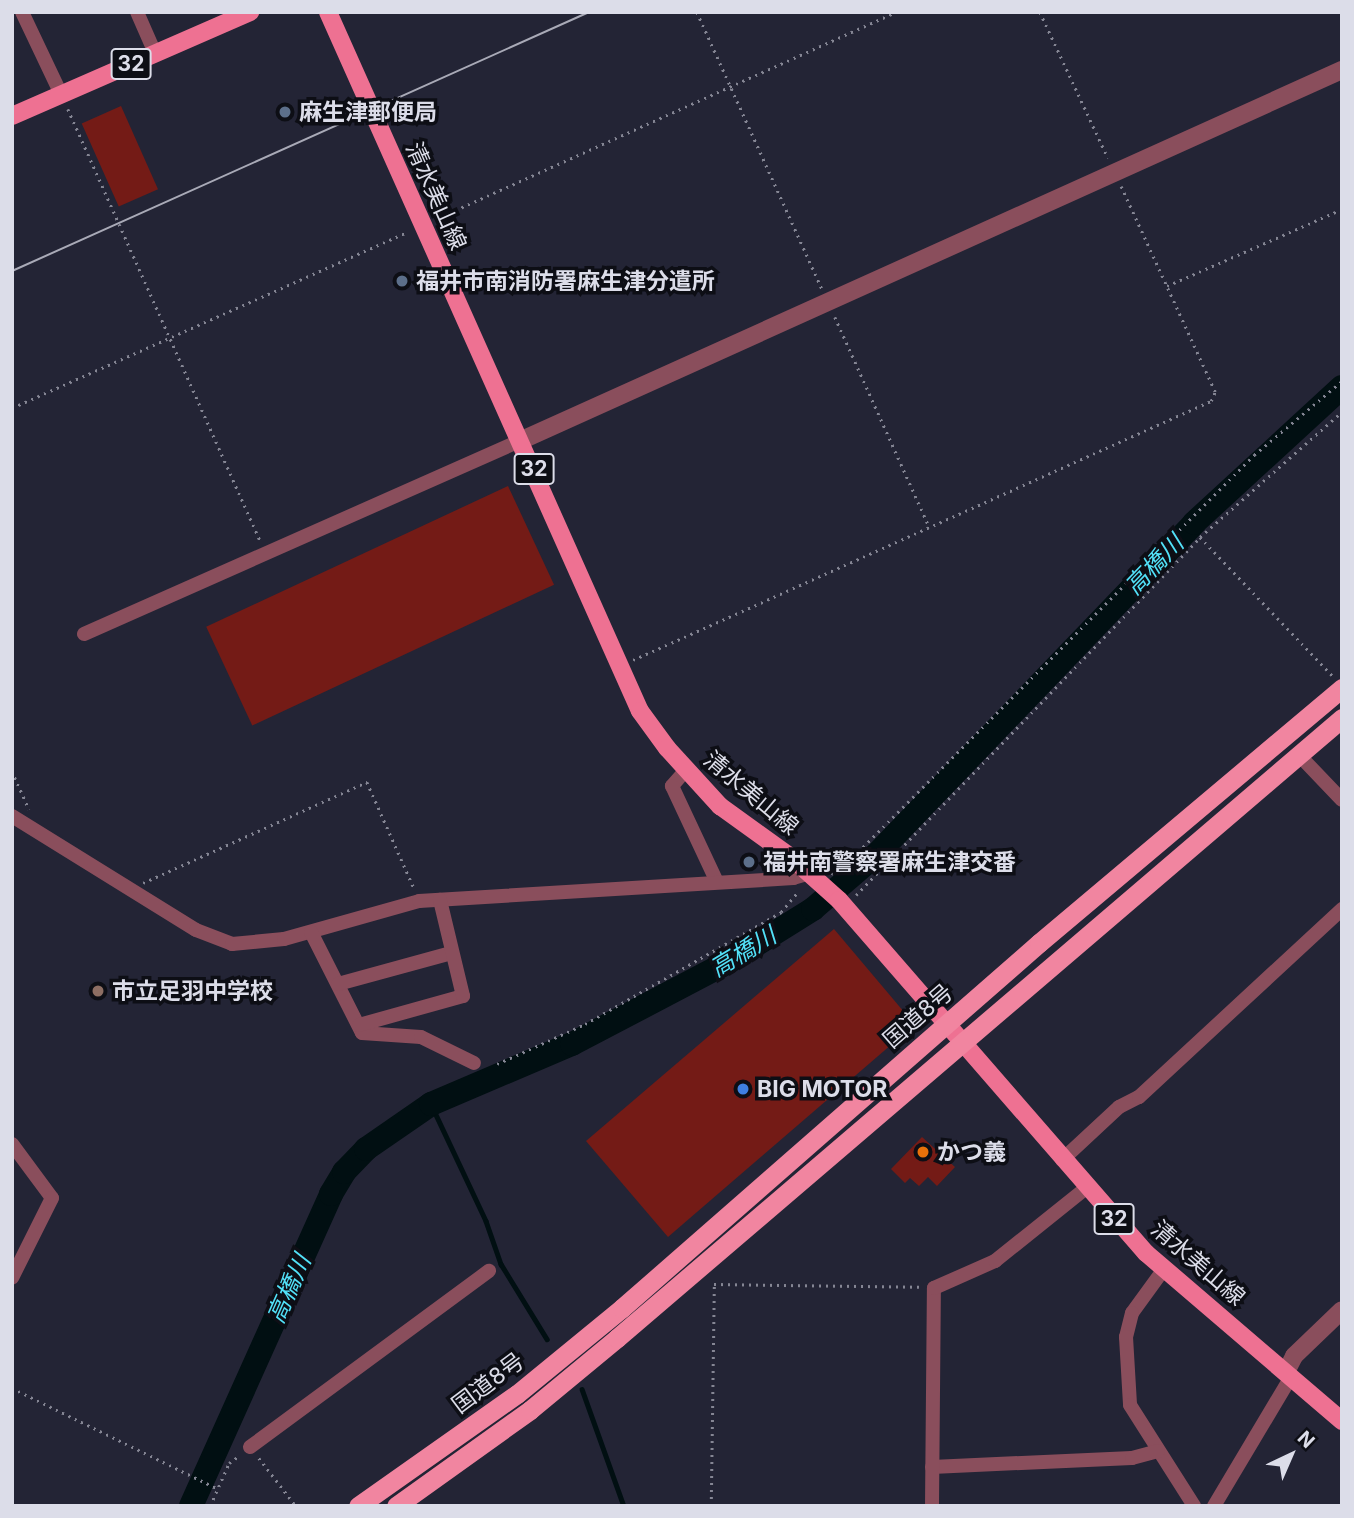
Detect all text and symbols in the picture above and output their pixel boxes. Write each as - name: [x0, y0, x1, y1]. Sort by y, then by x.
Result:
- road number: 32: [110, 46, 152, 82]
- place label: 麻生津郵便局: [299, 98, 437, 126]
- marker: 麻生津郵便局: [277, 104, 293, 120]
- street label: 清水美山線: [400, 138, 472, 254]
- place label: 福井市南消防署麻生津分遣所: [416, 267, 715, 295]
- marker: 福井市南消防署麻生津分遣所: [394, 273, 410, 289]
- road number: 32: [513, 452, 555, 486]
- water label: 高橋川: [1119, 529, 1189, 601]
- street label: 清水美山線: [698, 745, 804, 841]
- place label: 福井南警察署麻生津交番: [763, 848, 1016, 876]
- marker: 福井南警察署麻生津交番: [741, 854, 757, 870]
- water label: 高橋川: [705, 921, 781, 983]
- place label: 市立足羽中学校: [112, 977, 273, 1005]
- street label: 国道8号: [878, 978, 958, 1054]
- marker: 市立足羽中学校: [90, 983, 106, 999]
- place label: BIG MOTOR: [757, 1075, 887, 1103]
- marker: BIG MOTOR: [735, 1081, 751, 1097]
- place label: かつ義: [937, 1138, 1006, 1166]
- marker: かつ義: [915, 1144, 931, 1160]
- road number: 32: [1093, 1202, 1135, 1236]
- street label: 清水美山線: [1146, 1215, 1250, 1311]
- water label: 高橋川: [261, 1250, 317, 1328]
- street label: 国道8号: [446, 1347, 530, 1419]
- north arrow: [1256, 1420, 1326, 1490]
- text: N: [1293, 1426, 1319, 1453]

